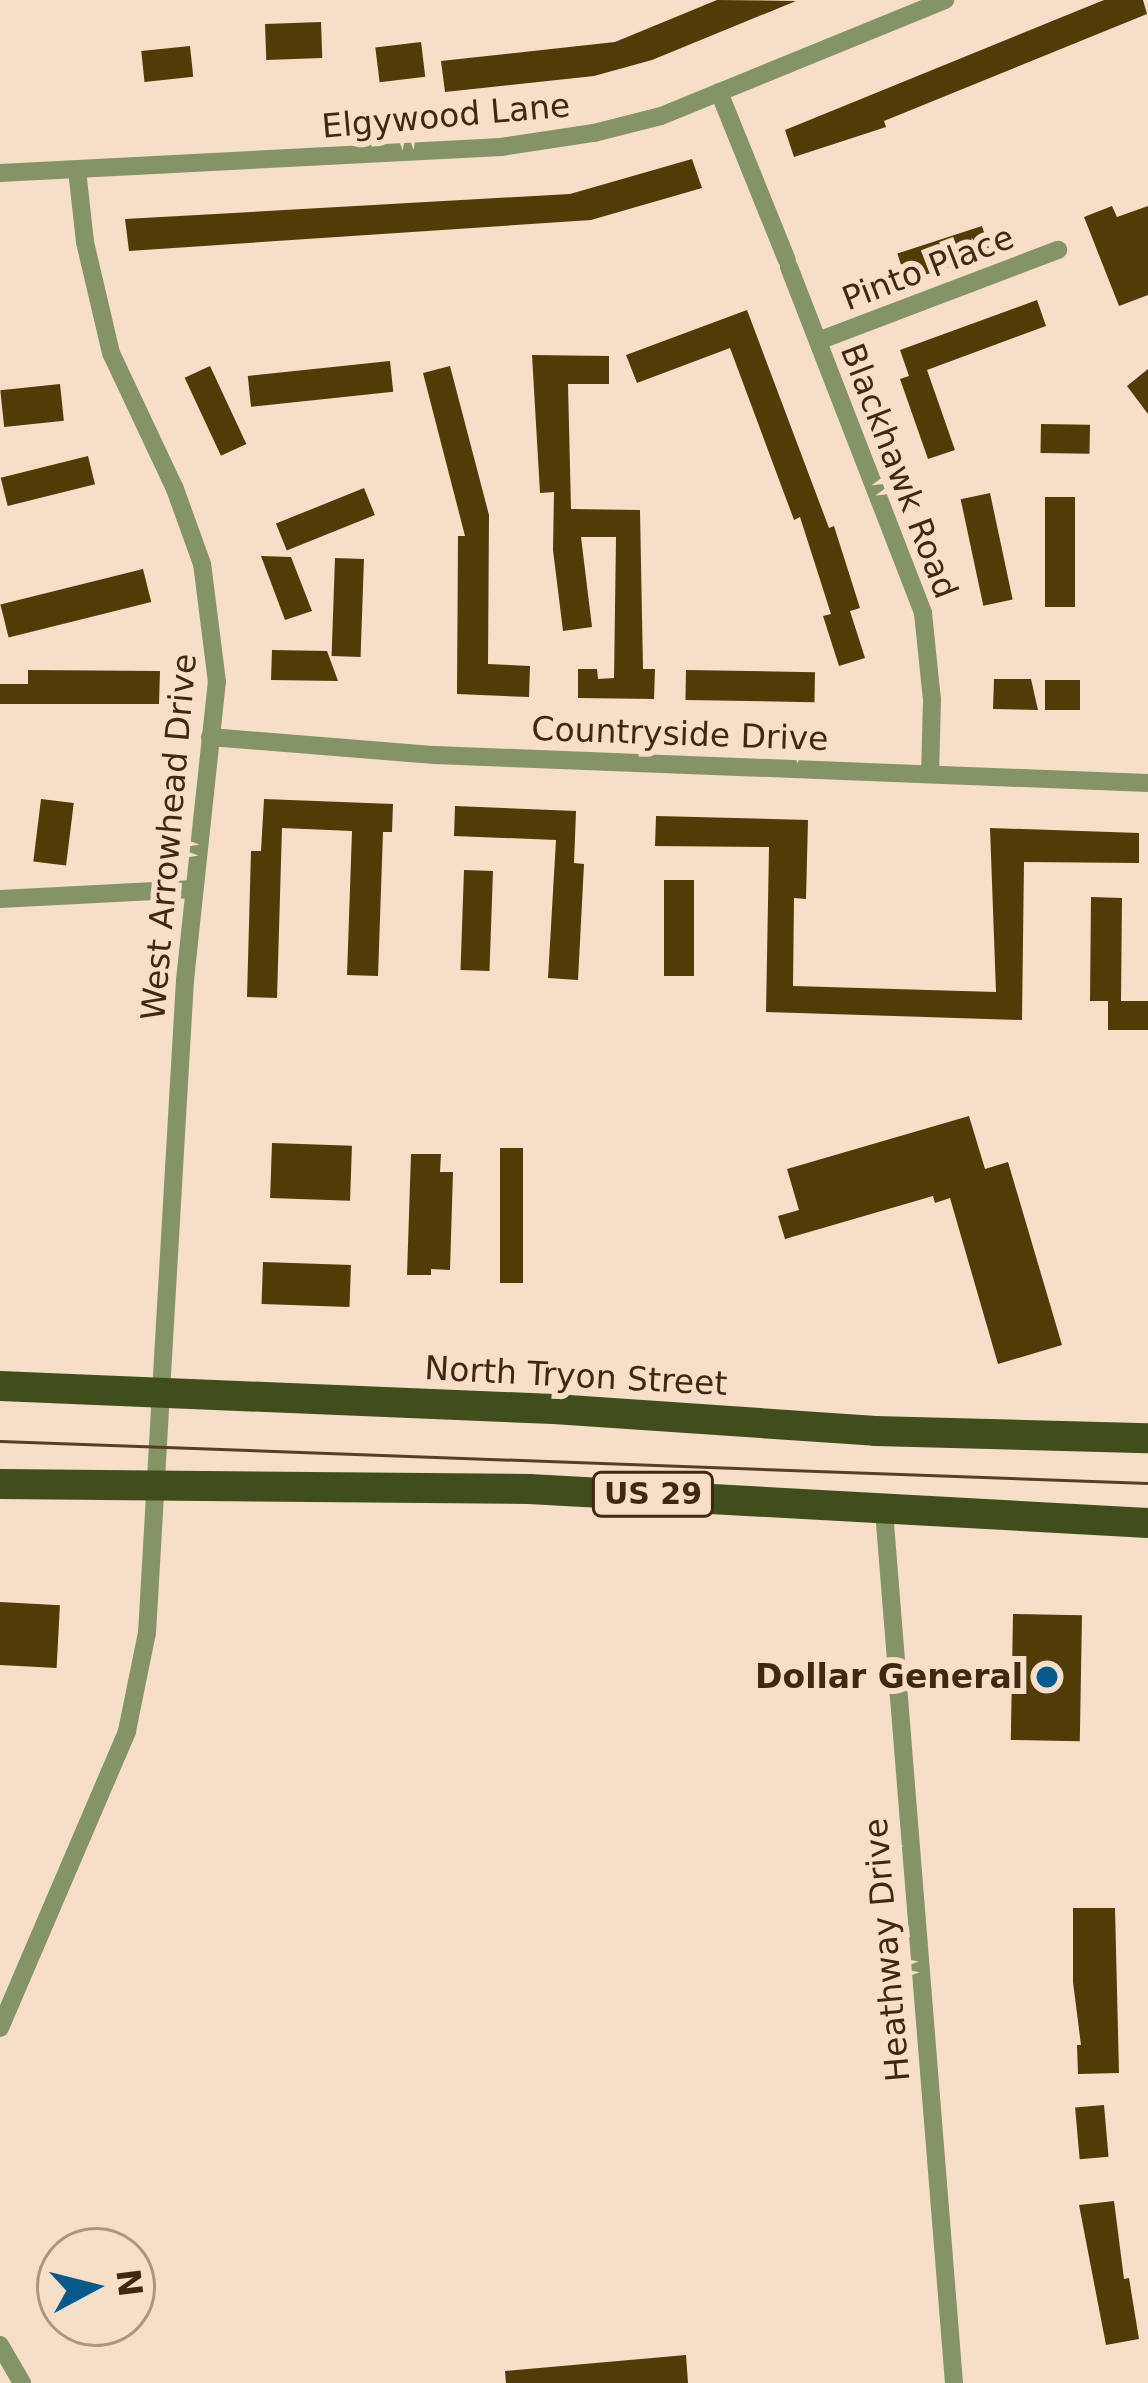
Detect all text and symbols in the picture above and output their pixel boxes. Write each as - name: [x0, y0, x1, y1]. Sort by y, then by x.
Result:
- street label: Elgywood Lane: [320, 85, 572, 147]
- street label: Pinto Place: [837, 217, 1019, 319]
- street label: Blackhawk Road: [832, 338, 966, 604]
- street label: West Arrowhead Drive: [133, 652, 205, 1022]
- street label: Countryside Drive: [531, 709, 829, 759]
- street label: North Tryon Street: [424, 1348, 728, 1404]
- road number: US 29: [590, 1470, 716, 1518]
- place label: Dollar General: [755, 1657, 1023, 1697]
- marker: Dollar General: [1034, 1664, 1060, 1690]
- street label: Heathway Drive: [856, 1817, 918, 2083]
- north arrow: [36, 2227, 156, 2347]
- text: N: [108, 2267, 150, 2299]

